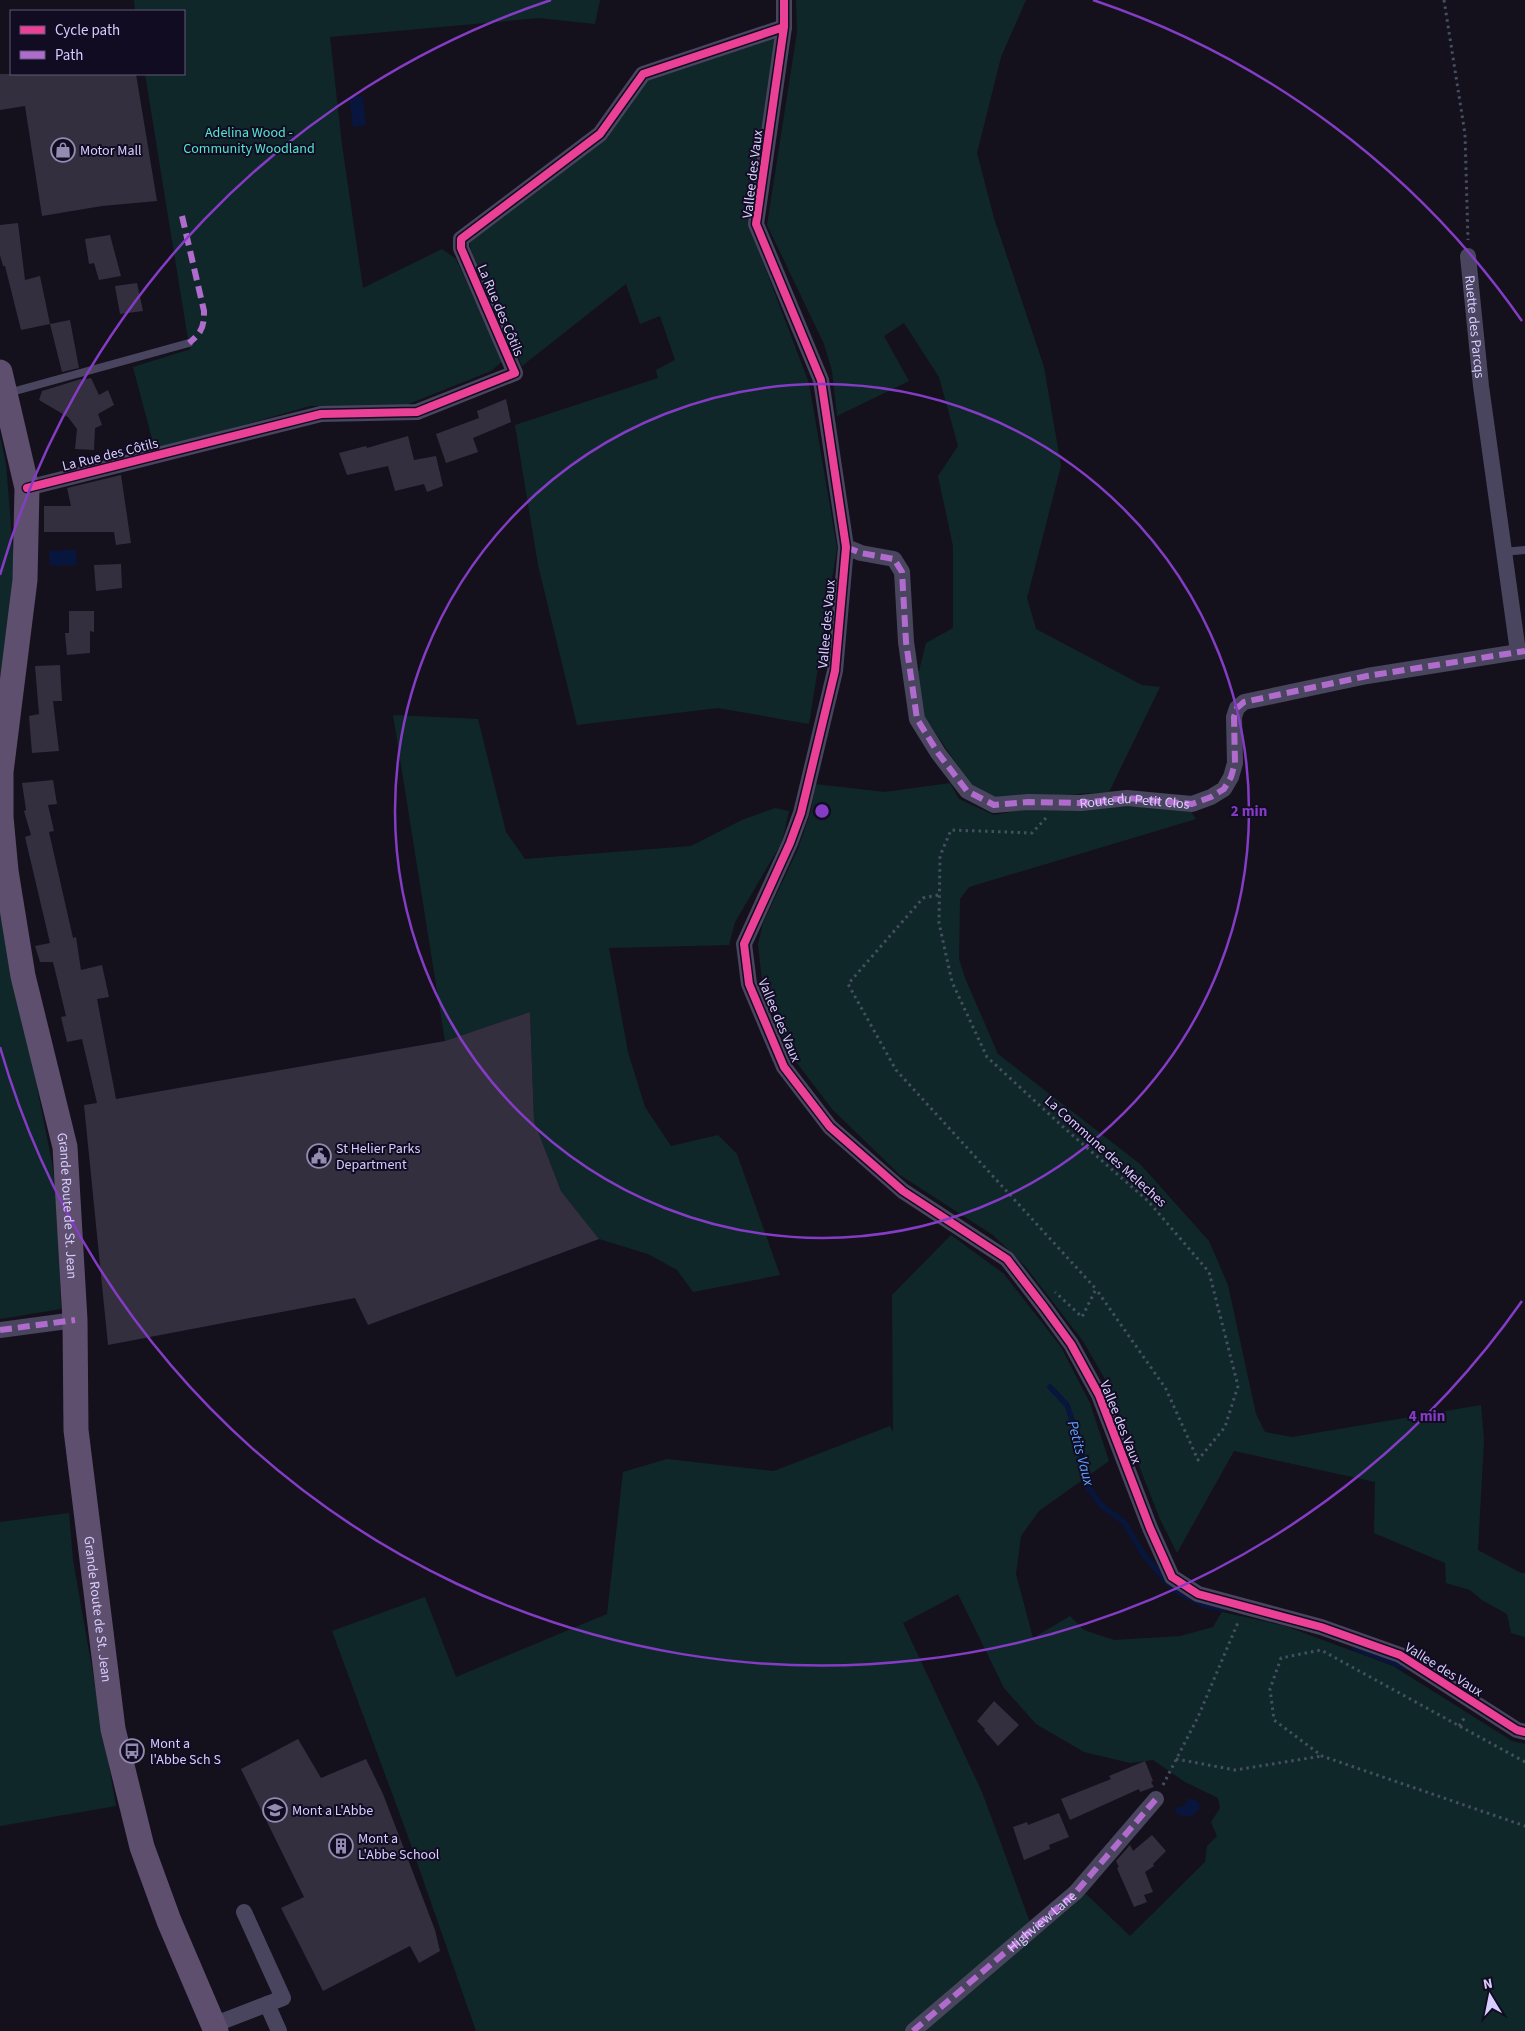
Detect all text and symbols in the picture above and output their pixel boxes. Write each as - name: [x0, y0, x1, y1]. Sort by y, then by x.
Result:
- legend: [10, 10, 185, 75]
- text: Cycle path: [55, 20, 120, 41]
- text: Path: [55, 45, 83, 66]
- park label: Adelina Wood - Community Woodland: [183, 123, 315, 159]
- street label: Vallee des Vaux: [738, 128, 768, 220]
- shop icon: Motor Mall: [50, 137, 76, 163]
- place label: Motor Mall: [80, 141, 142, 161]
- street label: La Rue des Côtils: [472, 261, 529, 360]
- street label: Ruette des Parcqs: [1459, 274, 1489, 379]
- street label: La Rue des Côtils: [60, 433, 160, 477]
- street label: Vallee des Vaux: [813, 578, 841, 669]
- street label: Route du Petit Clos: [1078, 789, 1191, 815]
- text: 2 min: [1231, 801, 1267, 822]
- centre of rings: [813, 802, 831, 820]
- street label: Vallee des Vaux: [752, 976, 806, 1066]
- street label: La Commune des Meleches: [1040, 1091, 1171, 1212]
- street label: Grande Route de St. Jean: [51, 1131, 82, 1280]
- place label: St Helier Parks Department: [336, 1139, 421, 1175]
- public building icon: St Helier Parks Department: [306, 1143, 332, 1169]
- street label: Vallee des Vaux: [1094, 1377, 1146, 1468]
- text: 4 min: [1409, 1406, 1445, 1427]
- water label: Petits Vaux: [1062, 1418, 1099, 1489]
- street label: Grande Route de St. Jean: [78, 1535, 116, 1683]
- street label: Vallee des Vaux: [1400, 1638, 1487, 1702]
- place label: Mont a l'Abbe Sch S: [150, 1734, 221, 1770]
- bus stop icon: Mont a l'Abbe Sch S: [119, 1738, 145, 1764]
- school or university icon: Mont a L'Abbe: [262, 1797, 288, 1823]
- place label: Mont a L'Abbe: [292, 1801, 373, 1821]
- place label: Mont a L'Abbe School: [358, 1829, 440, 1865]
- building icon: Mont a L'Abbe School: [328, 1833, 354, 1859]
- street label: Highview Lane: [1003, 1887, 1081, 1958]
- north arrow: [1465, 1971, 1515, 2021]
- text: N: [1482, 1974, 1494, 1995]

